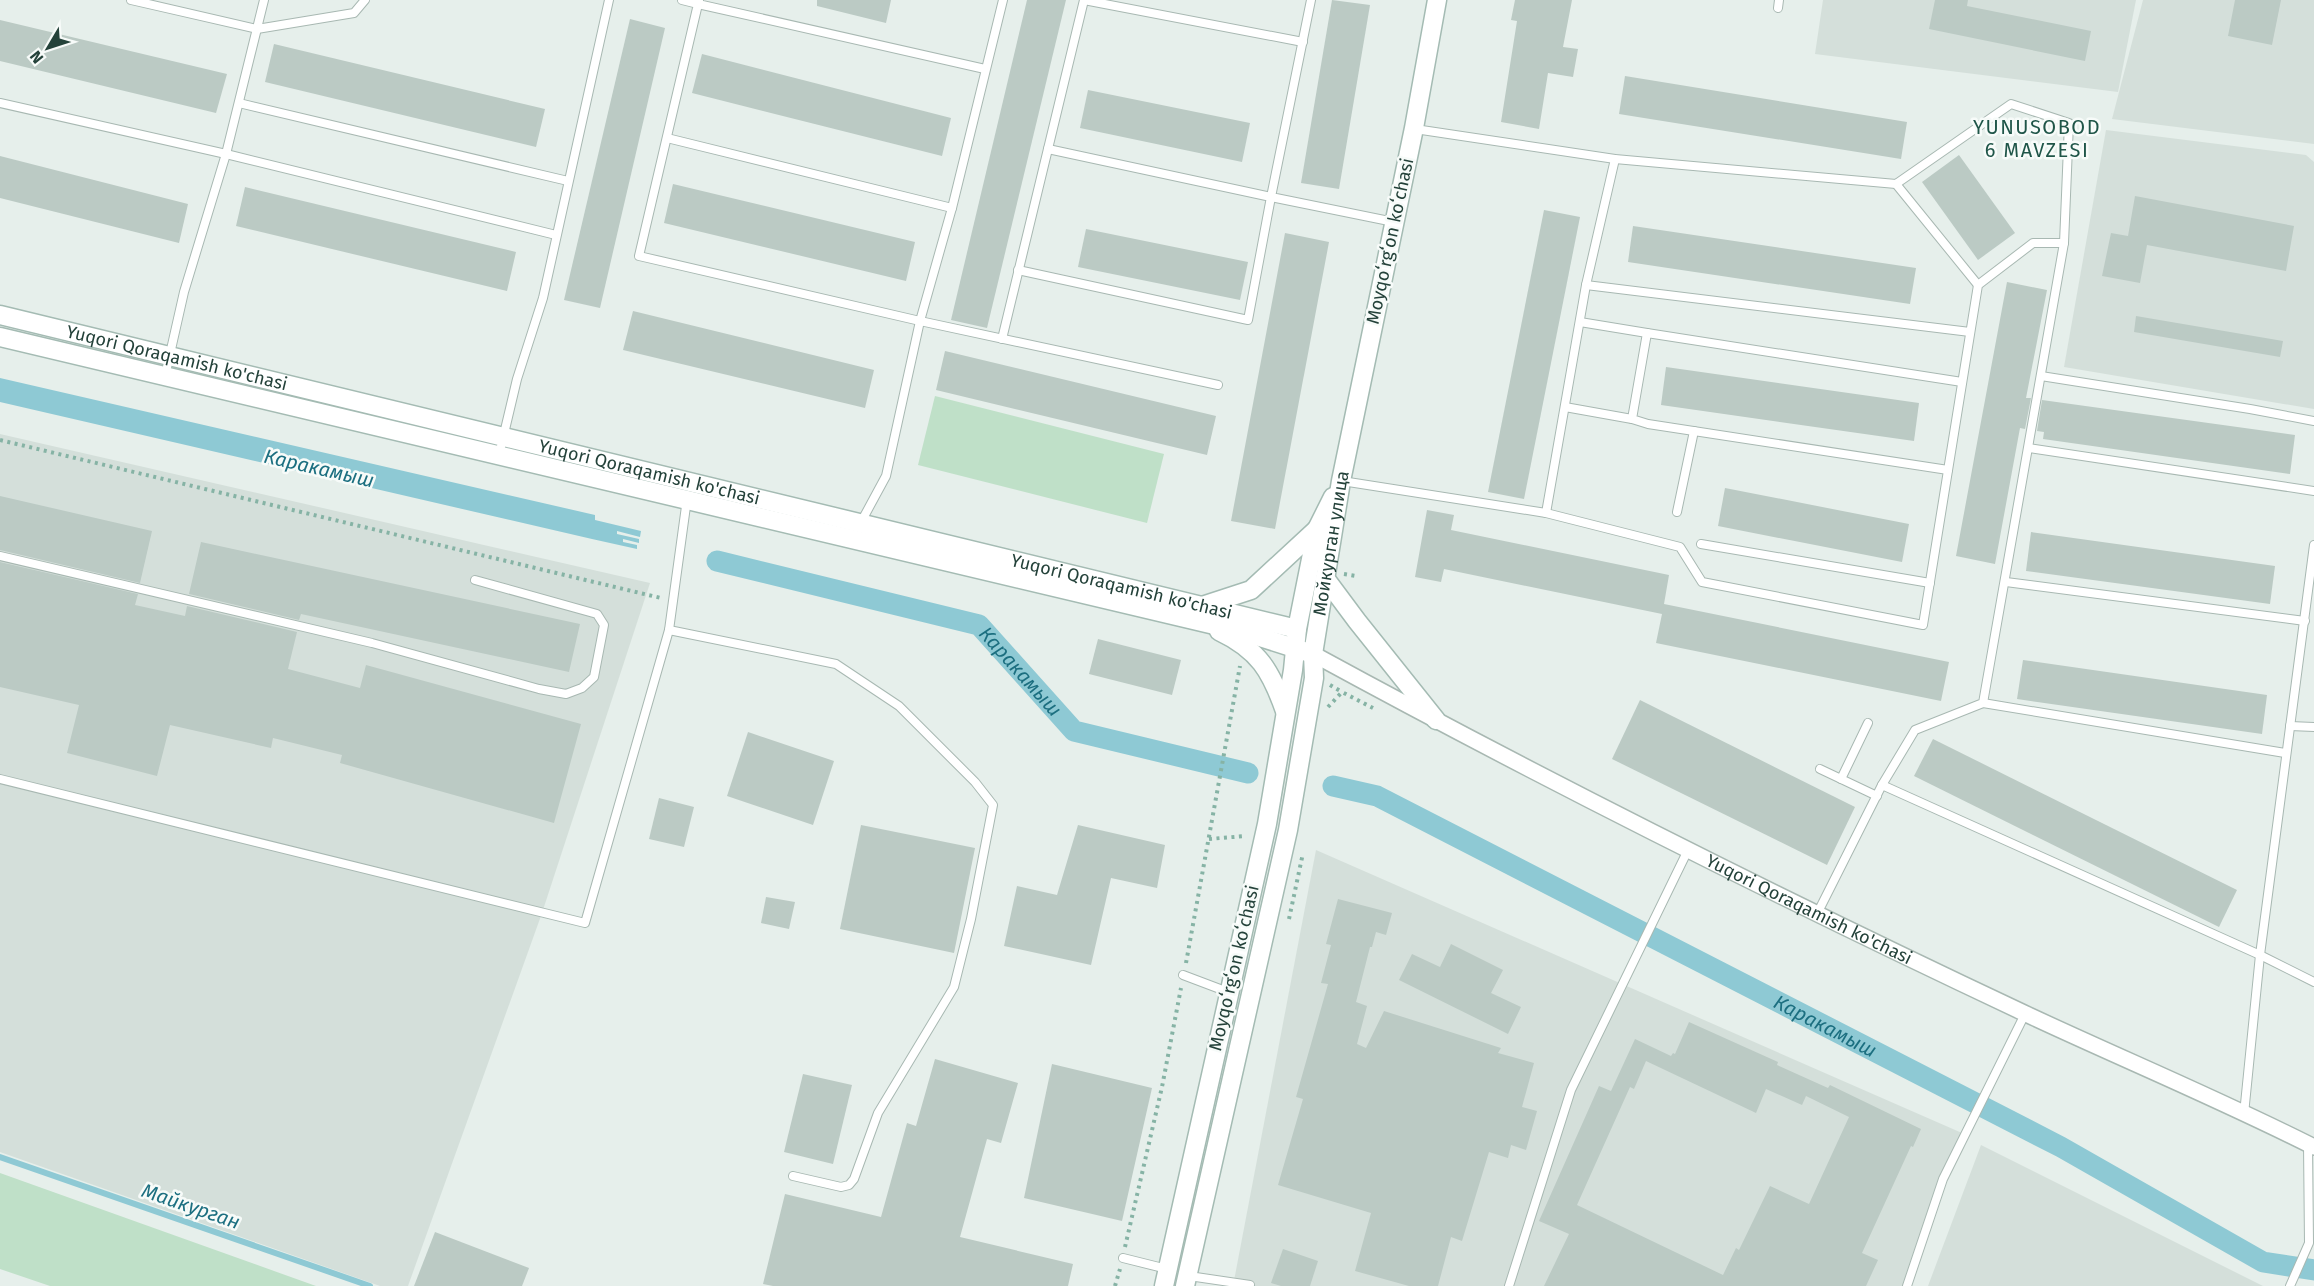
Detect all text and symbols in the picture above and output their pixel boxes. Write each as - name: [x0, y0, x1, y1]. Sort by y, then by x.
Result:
- north arrow: [18, 18, 78, 78]
- text: N: [26, 47, 47, 67]
- district label: YUNUSOBOD 6 MAVZESI: [1973, 115, 2101, 162]
- street label: Moyqoʻrgʻon koʻchasi: [1362, 156, 1418, 326]
- street label: Yuqori Qoraqamish ko'chasi: [64, 320, 290, 395]
- street label: Yuqori Qoraqamish ko'chasi: [536, 435, 762, 510]
- water label: Каракамыш: [261, 444, 377, 492]
- street label: Мойкурган улица: [1308, 469, 1354, 617]
- street label: Yuqori Qoraqamish ko'chasi: [1009, 549, 1234, 624]
- water label: Каракамыш: [974, 621, 1067, 721]
- street label: Yuqori Qoraqamish ko'chasi: [1702, 850, 1916, 969]
- street label: Moyqoʻrgʻon koʻchasi: [1204, 883, 1264, 1053]
- water label: Каракамыш: [1770, 990, 1881, 1062]
- water label: Майкурган: [139, 1178, 243, 1234]

